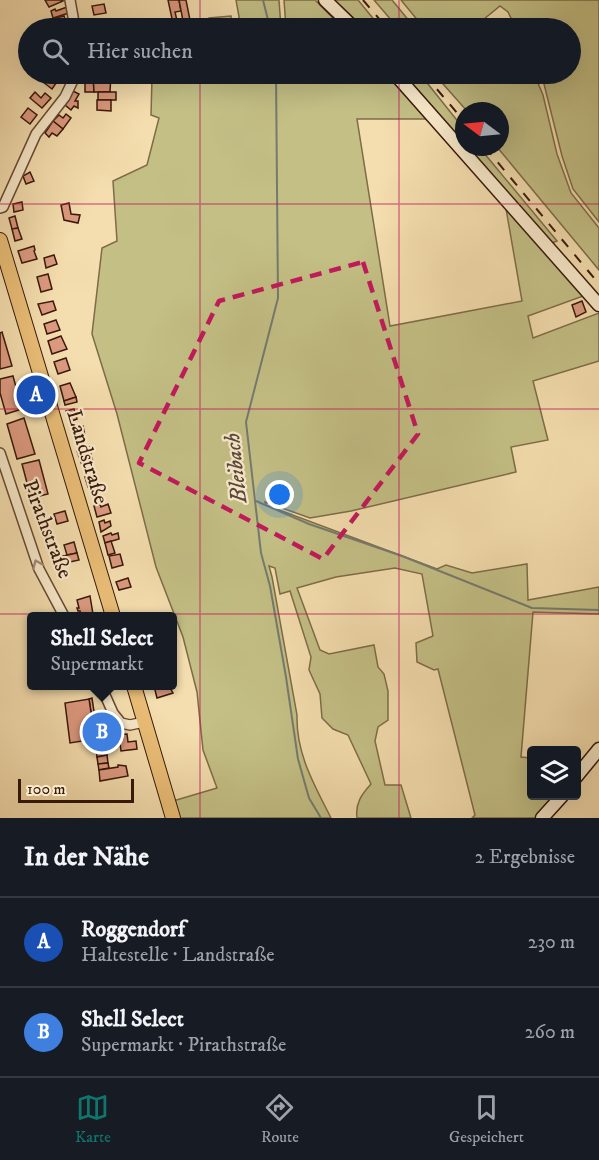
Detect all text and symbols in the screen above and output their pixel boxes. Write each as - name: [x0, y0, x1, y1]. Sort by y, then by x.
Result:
- search box: [18, 18, 581, 84]
- icon: search: [39, 35, 72, 68]
- text: Hier suchen: [87, 38, 193, 65]
- north arrow: [455, 102, 509, 156]
- pin: A: [16, 372, 56, 418]
- street label: Landstraße: [60, 407, 114, 508]
- water label: Bleibach: [219, 432, 253, 505]
- street label: Pirathstraße: [16, 476, 78, 582]
- your location: [265, 480, 294, 509]
- one-way arrow: [32, 560, 44, 571]
- popup: [27, 612, 177, 690]
- text: Shell Select: [51, 625, 153, 652]
- text: Supermarkt: [51, 652, 144, 677]
- pin: B: [82, 710, 122, 754]
- map controls: [527, 746, 581, 800]
- button: layers: [527, 746, 581, 800]
- scale bar: [18, 776, 134, 804]
- text: 100 m: [27, 779, 66, 799]
- text: In der Nähe: [24, 841, 149, 874]
- text: 2 Ergebnisse: [475, 845, 575, 870]
- text: Roggendorf: [81, 916, 185, 943]
- text: A: [37, 930, 50, 955]
- text: 230 m: [528, 930, 575, 955]
- text: Haltestelle · Landstraße: [81, 943, 275, 968]
- text: Shell Select: [81, 1006, 184, 1033]
- text: B: [37, 1020, 50, 1045]
- text: 260 m: [525, 1020, 575, 1045]
- text: Supermarkt · Pirathstraße: [81, 1033, 286, 1058]
- tab: Karte: [75, 1091, 111, 1147]
- tab: Route: [261, 1091, 299, 1147]
- tab: Gespeichert: [449, 1091, 524, 1147]

